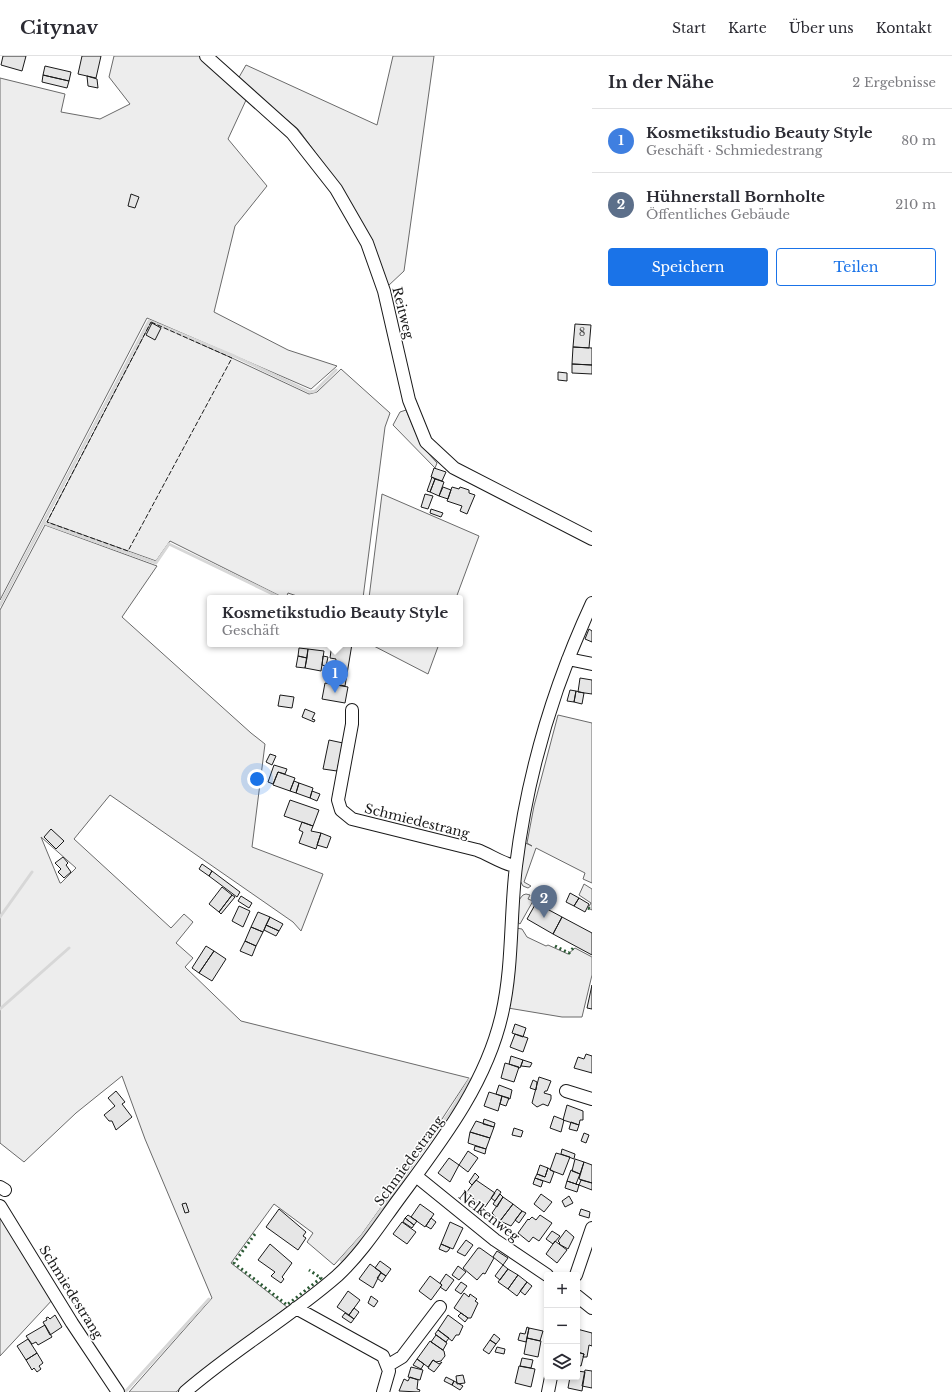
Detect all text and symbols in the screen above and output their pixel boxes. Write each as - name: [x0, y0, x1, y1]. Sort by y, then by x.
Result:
- text: Citynav: [20, 16, 98, 39]
- text: Start: [672, 19, 706, 37]
- text: Karte: [728, 19, 767, 37]
- text: Über uns: [789, 19, 854, 37]
- text: Kontakt: [876, 19, 932, 37]
- text: In der Nähe: [608, 72, 714, 93]
- text: 2 Ergebnisse: [852, 74, 936, 91]
- text: Kosmetikstudio Beauty Style: [646, 123, 873, 142]
- text: 1: [618, 132, 624, 149]
- text: 80 m: [901, 132, 936, 149]
- text: Geschäft · Schmiedestrang: [646, 142, 823, 159]
- text: Hühnerstall Bornholte: [646, 187, 825, 206]
- text: 2: [617, 196, 625, 213]
- text: 210 m: [895, 196, 936, 213]
- text: Öffentliches Gebäude: [646, 206, 790, 223]
- button: Speichern: [608, 248, 768, 286]
- button: Teilen: [776, 248, 936, 286]
- street label: Reitweg: [388, 285, 418, 341]
- house number: 8: [579, 325, 585, 339]
- popup: [207, 595, 463, 647]
- text: Kosmetikstudio Beauty Style: [222, 603, 448, 622]
- text: Geschäft: [222, 622, 280, 639]
- pin: 1: [322, 660, 348, 693]
- your location: [247, 769, 267, 789]
- street label: Schmiedestrang: [363, 800, 471, 842]
- pin: 2: [531, 885, 557, 918]
- street label: Schmiedestrang: [371, 1112, 448, 1209]
- street label: Nelkenweg: [455, 1187, 523, 1245]
- street label: Schmiedestrang: [35, 1242, 107, 1342]
- map controls: [544, 1272, 580, 1380]
- button: +: [544, 1272, 580, 1308]
- button: −: [544, 1308, 580, 1344]
- button: layers: [544, 1344, 580, 1380]

